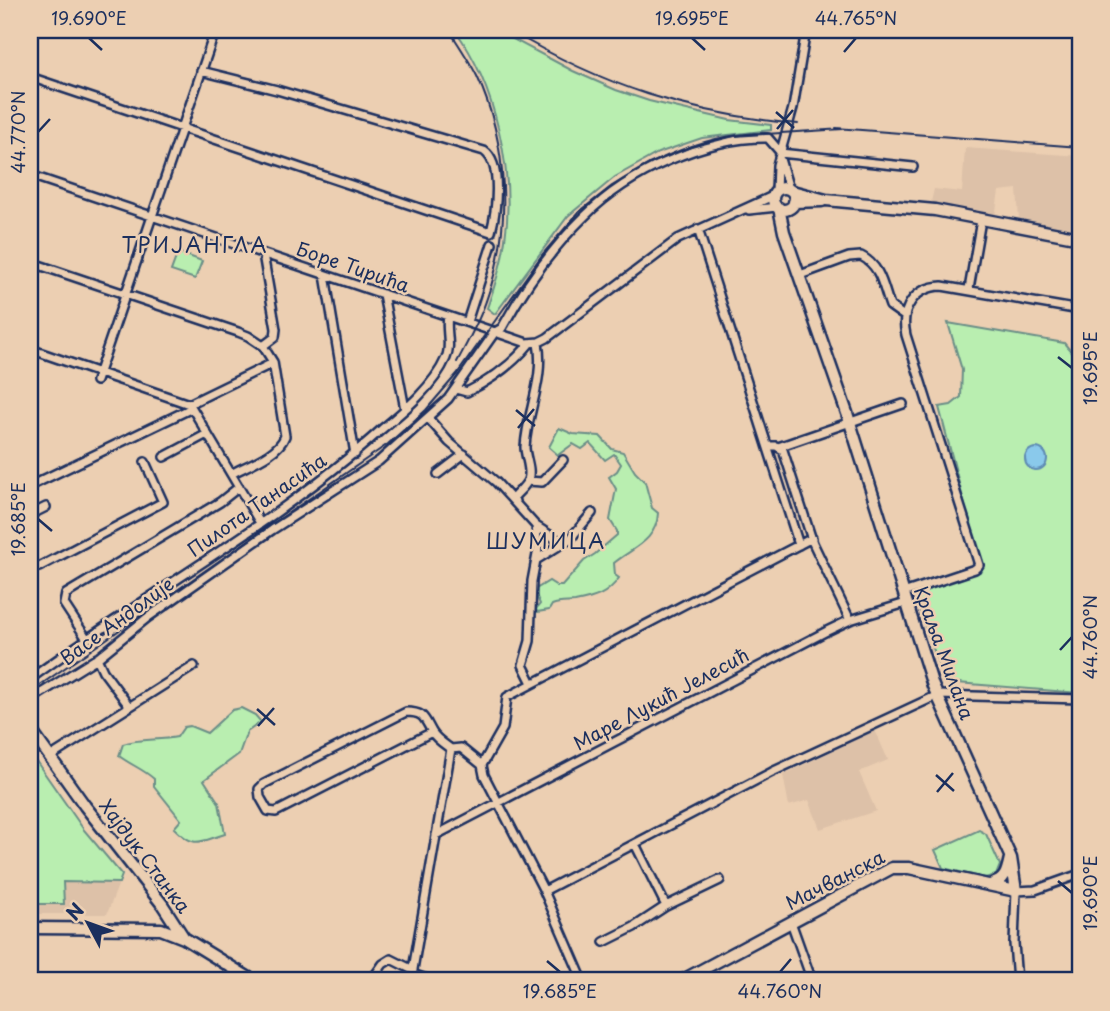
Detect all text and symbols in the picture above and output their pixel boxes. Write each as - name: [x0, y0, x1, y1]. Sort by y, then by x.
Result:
- text: 19.690°E: [51, 4, 127, 31]
- text: 19.695°E: [655, 4, 729, 31]
- text: 44.765°N: [815, 4, 897, 31]
- text: 44.770°N: [4, 90, 31, 174]
- district label: ТРИЈАНГЛА: [121, 228, 269, 260]
- street label: Боре Тирића: [293, 234, 414, 298]
- text: 19.695°E: [1076, 331, 1103, 405]
- street label: Пилота Танасића: [181, 446, 332, 563]
- text: 19.685°E: [4, 482, 31, 556]
- district label: ШУМИЦА: [486, 524, 606, 556]
- street label: Васе Андолије: [54, 569, 179, 671]
- street label: Краља Милана: [908, 582, 982, 723]
- text: 44.760°N: [1076, 595, 1103, 679]
- street label: Маре Лукић Јелесић: [568, 640, 753, 756]
- street label: Хајдук Станка: [94, 792, 198, 919]
- street label: Мачванска: [780, 842, 889, 916]
- text: 19.690°E: [1076, 855, 1103, 931]
- north arrow: [52, 888, 122, 958]
- text: N: [59, 896, 90, 926]
- text: 19.685°E: [523, 977, 597, 1004]
- text: 44.760°N: [738, 977, 822, 1004]

